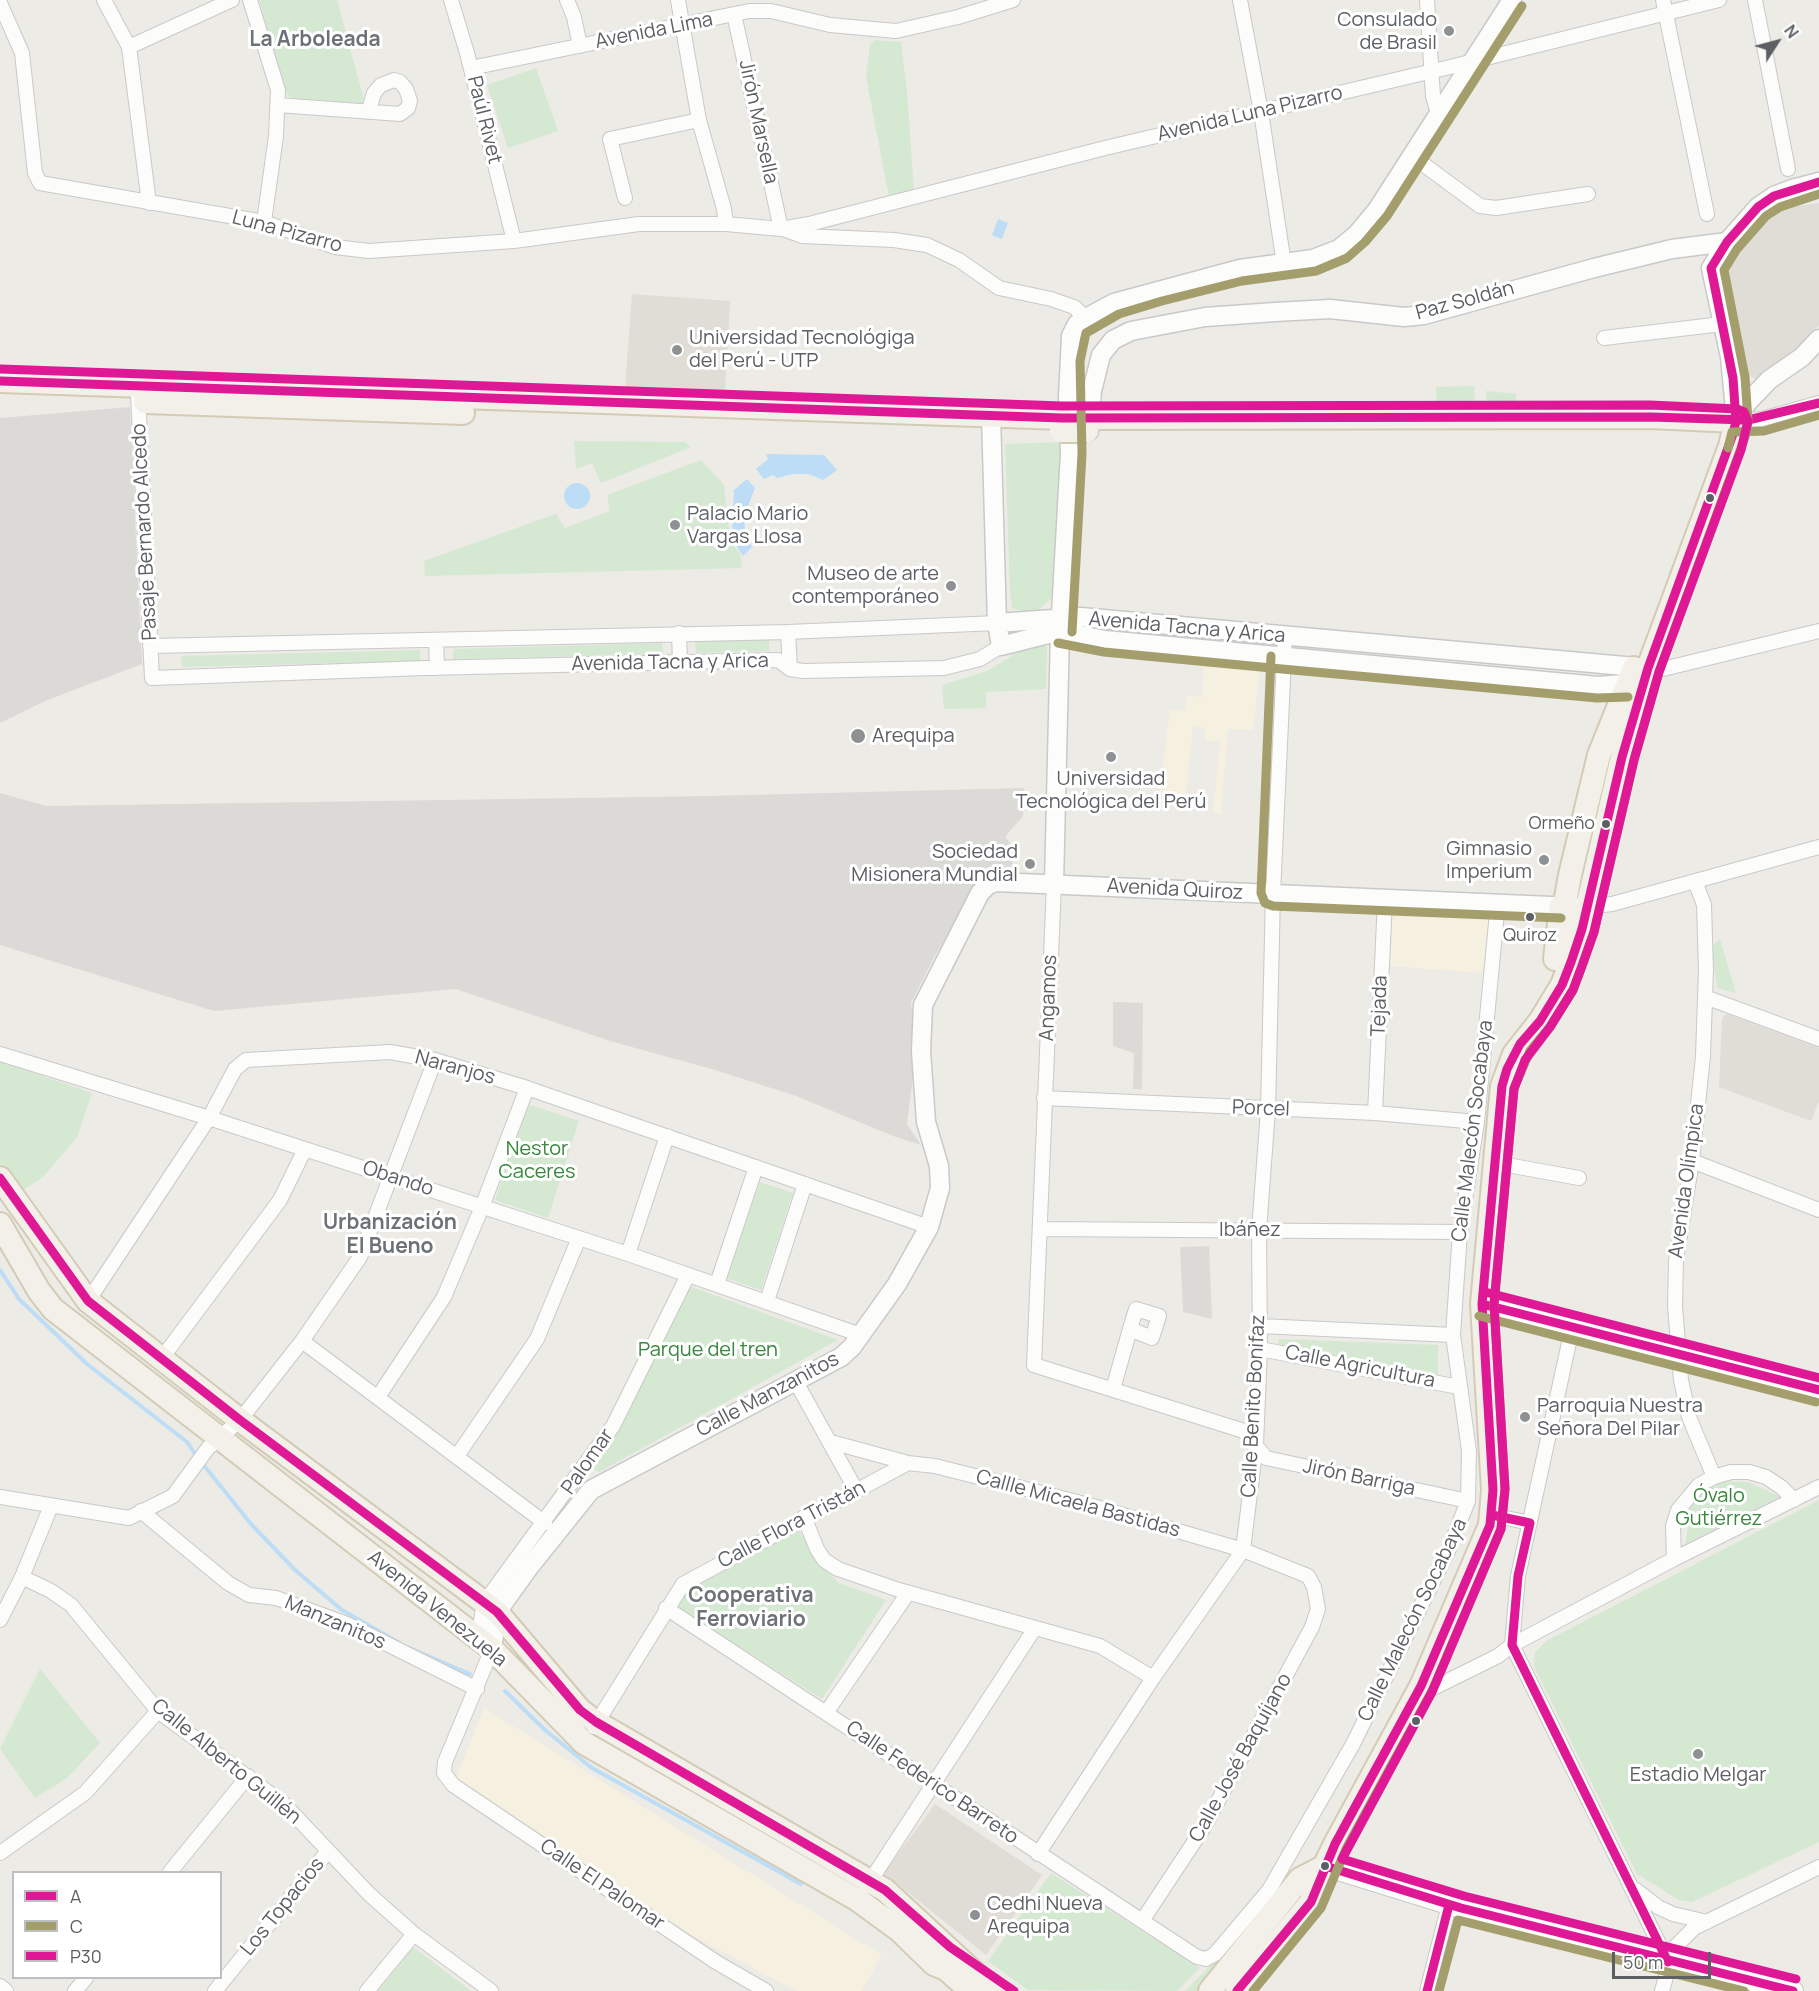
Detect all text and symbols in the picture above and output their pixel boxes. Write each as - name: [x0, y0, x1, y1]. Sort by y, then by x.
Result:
- street label: Avenida Lima: [593, 8, 715, 54]
- place label: Consulado de Brasil: [1337, 8, 1437, 55]
- north arrow: [1747, 12, 1807, 72]
- text: N: [1779, 20, 1804, 43]
- marker: Consulado de Brasil: [1442, 24, 1456, 38]
- district label: La Arboleada: [249, 27, 381, 53]
- street label: Jirón Marsella: [733, 58, 783, 186]
- street label: Paúl Rivet: [461, 73, 507, 167]
- street label: Avenida Luna Pizarro: [1155, 81, 1345, 147]
- street label: Luna Pizarro: [229, 206, 345, 258]
- street label: Paz Soldán: [1413, 276, 1517, 326]
- place label: Universidad Tecnológiga del Perú - UTP: [689, 326, 915, 373]
- marker: Universidad Tecnológiga del Perú - UTP: [670, 343, 684, 357]
- street label: Pasaje Bernardo Alcedo: [127, 423, 163, 641]
- unlabelled marker: [1704, 492, 1716, 504]
- place label: Palacio Mario Vargas Llosa: [687, 502, 808, 549]
- marker: Palacio Mario Vargas Llosa: [668, 518, 682, 532]
- place label: Museo de arte contemporáneo: [792, 562, 939, 609]
- marker: Museo de arte contemporáneo: [944, 579, 958, 593]
- street label: Avenida Tacna y Arica: [1088, 607, 1286, 649]
- street label: Avenida Tacna y Arica: [571, 649, 769, 677]
- place label: Arequipa: [872, 724, 955, 748]
- marker: Arequipa: [849, 727, 867, 745]
- marker: Universidad Tecnológica del Perú: [1104, 750, 1118, 764]
- place label: Universidad Tecnológica del Perú: [1016, 767, 1206, 814]
- place label: Ormeño: [1528, 813, 1595, 835]
- marker: Ormeño: [1600, 818, 1612, 830]
- place label: Gimnasio Imperium: [1446, 837, 1532, 884]
- place label: Sociedad Misionera Mundial: [851, 840, 1018, 887]
- marker: Gimnasio Imperium: [1537, 853, 1551, 867]
- marker: Sociedad Misionera Mundial: [1023, 857, 1037, 871]
- street label: Avenida Quiroz: [1106, 874, 1244, 906]
- marker: Quiroz: [1524, 911, 1536, 923]
- place label: Quiroz: [1503, 925, 1557, 947]
- street label: Angamos: [1035, 954, 1063, 1042]
- street label: Tejada: [1367, 975, 1393, 1037]
- street label: Calle Malecón Socabaya: [1447, 1019, 1499, 1243]
- street label: Naranjos: [412, 1046, 498, 1090]
- street label: Porcel: [1232, 1096, 1290, 1122]
- street label: Avenida Olímpica: [1664, 1102, 1710, 1260]
- park label: Nestor Caceres: [498, 1137, 576, 1184]
- street label: Obando: [360, 1156, 436, 1202]
- district label: Urbanización El Bueno: [323, 1210, 457, 1260]
- street label: Ibáñez: [1219, 1218, 1281, 1242]
- street label: Calle Benito Bonifaz: [1237, 1314, 1271, 1498]
- park label: Parque del tren: [638, 1338, 778, 1362]
- street label: Calle Agricultura: [1283, 1341, 1437, 1393]
- street label: Calle Manzanitos: [693, 1347, 843, 1443]
- place label: Parroquia Nuestra Señora Del Pilar: [1537, 1394, 1703, 1441]
- marker: Parroquia Nuestra Señora Del Pilar: [1518, 1410, 1532, 1424]
- street label: Palomar: [557, 1425, 619, 1499]
- street label: Jirón Barriga: [1301, 1454, 1417, 1502]
- street label: Callle Micaela Bastidas: [973, 1465, 1183, 1543]
- street label: Calle Flora Tristán: [714, 1476, 870, 1574]
- park label: Óvalo Gutiérrez: [1676, 1484, 1762, 1531]
- street label: Calle Malecón Socabaya: [1353, 1514, 1473, 1726]
- street label: Avenida Venezuela: [363, 1545, 511, 1673]
- district label: Cooperativa Ferroviario: [688, 1583, 814, 1633]
- street label: Manzanitos: [281, 1591, 389, 1655]
- street label: Calle José Baquíjano: [1185, 1669, 1297, 1847]
- street label: Calle Alberto Guillén: [146, 1694, 306, 1830]
- unlabelled marker: [1410, 1715, 1422, 1727]
- street label: Calle Federico Barreto: [841, 1716, 1023, 1850]
- marker: Estadio Melgar: [1691, 1747, 1705, 1761]
- place label: Estadio Melgar: [1630, 1763, 1766, 1787]
- street label: Calle El Palomar: [535, 1835, 669, 1935]
- street label: Los Topacios: [236, 1853, 330, 1961]
- unlabelled marker: [1319, 1860, 1331, 1872]
- legend: [12, 1871, 222, 1979]
- text: A: [70, 1884, 81, 1908]
- place label: Cedhi Nueva Arequipa: [987, 1892, 1103, 1939]
- marker: Cedhi Nueva Arequipa: [968, 1908, 982, 1922]
- text: C: [70, 1914, 83, 1938]
- scale bar: [1615, 1940, 1714, 1978]
- text: P30: [70, 1944, 102, 1968]
- text: 50 m: [1623, 1950, 1663, 1974]

